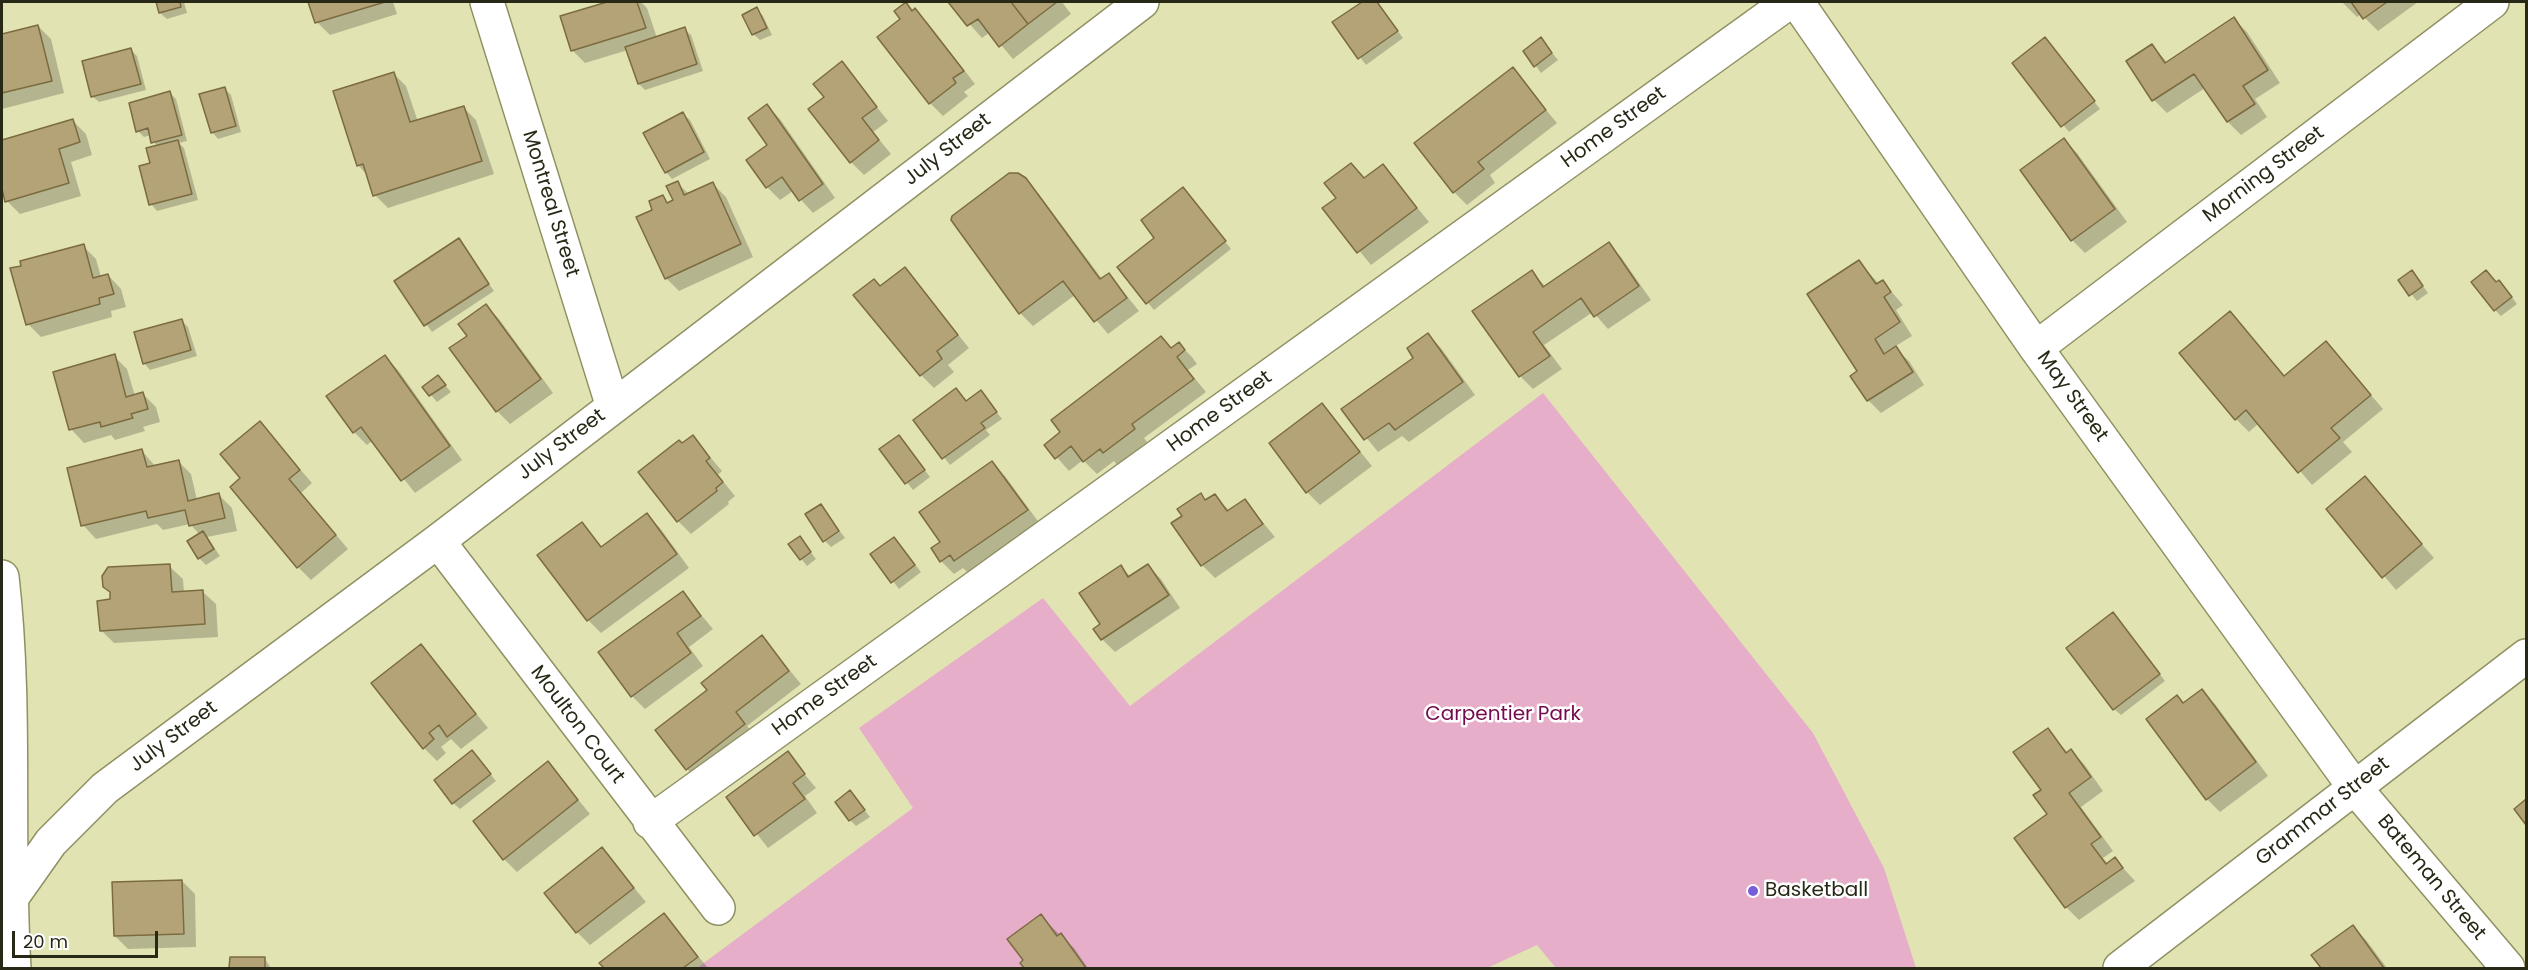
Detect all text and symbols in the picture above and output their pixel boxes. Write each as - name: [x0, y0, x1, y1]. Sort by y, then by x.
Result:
- street label: Home Street: [1557, 82, 1671, 174]
- street label: July Street: [900, 109, 996, 191]
- street label: Morning Street: [2199, 122, 2329, 228]
- street label: Montreal Street: [516, 128, 584, 280]
- street label: May Street: [2031, 347, 2113, 447]
- street label: Home Street: [1163, 366, 1277, 458]
- street label: July Street: [513, 404, 611, 486]
- street label: Home Street: [768, 650, 882, 742]
- street label: Moulton Court: [525, 661, 629, 789]
- street label: July Street: [125, 696, 223, 778]
- park label: Carpentier Park: [1425, 703, 1581, 727]
- street label: Grammar Street: [2252, 752, 2394, 872]
- street label: Bateman Street: [2372, 810, 2490, 946]
- place label: Basketball: [1765, 879, 1868, 903]
- marker: Basketball: [1746, 884, 1760, 898]
- scale bar: [15, 919, 160, 957]
- text: 20 m: [23, 929, 68, 954]

